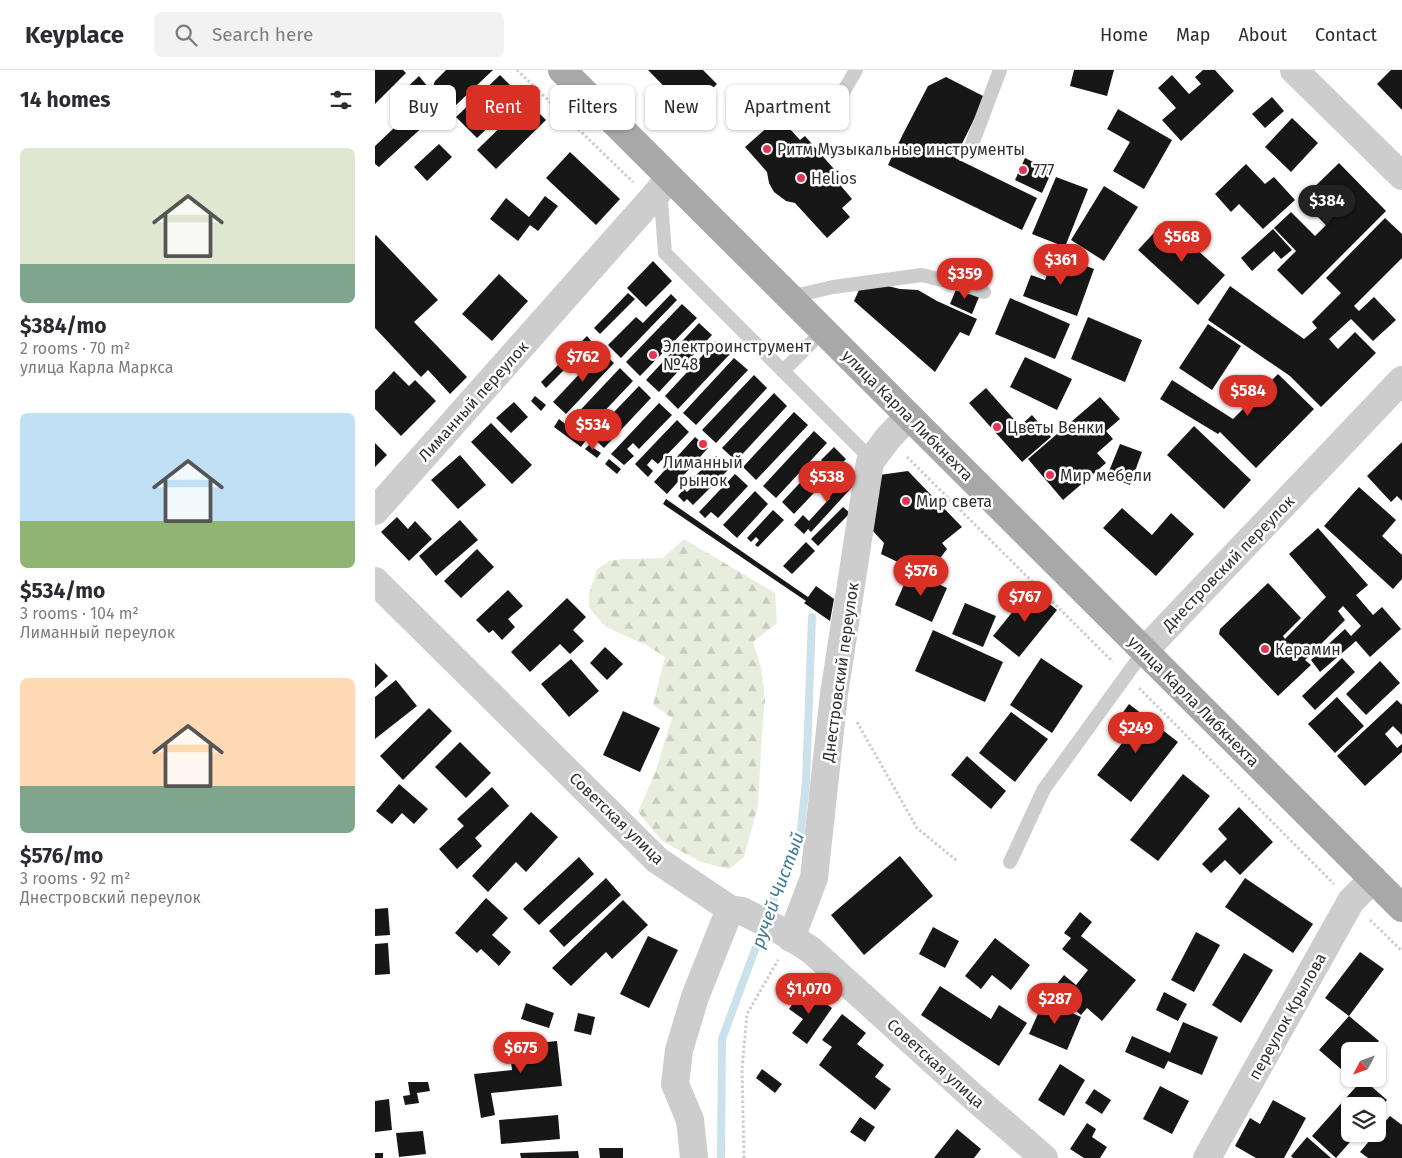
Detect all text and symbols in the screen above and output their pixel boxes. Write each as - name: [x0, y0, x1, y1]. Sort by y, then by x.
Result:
- search box: [154, 12, 504, 57]
- text: Keyplace: [25, 21, 124, 49]
- icon: search: [172, 21, 200, 49]
- text: Search here: [212, 23, 313, 46]
- text: Home: [1100, 24, 1148, 46]
- text: Map: [1176, 24, 1210, 46]
- text: About: [1238, 24, 1287, 46]
- text: Contact: [1315, 24, 1377, 46]
- chip: Buy: [390, 85, 456, 130]
- chip: Rent: [466, 85, 540, 130]
- chip: Filters: [550, 85, 635, 130]
- chip: New: [645, 85, 716, 130]
- chip: Apartment: [726, 85, 849, 130]
- icon: filters: [327, 86, 355, 114]
- text: 14 homes: [20, 87, 110, 113]
- place label: Ритм Музыкальные инструменты: [777, 140, 1025, 159]
- marker: Ритм Музыкальные инструменты: [761, 143, 773, 155]
- place label: 777: [1033, 161, 1054, 180]
- marker: 777: [1017, 164, 1029, 176]
- place label: Helios: [811, 169, 857, 188]
- marker: Helios: [795, 172, 807, 184]
- icon: home: [143, 181, 233, 271]
- pin: $384: [1297, 184, 1357, 227]
- text: $384: [1309, 191, 1345, 210]
- pin: $568: [1152, 220, 1212, 263]
- text: $568: [1164, 227, 1200, 246]
- pin: $361: [1031, 244, 1091, 286]
- text: $361: [1045, 250, 1077, 269]
- pin: $359: [935, 258, 995, 300]
- text: $359: [948, 264, 982, 283]
- text: $384/mo: [20, 313, 106, 339]
- street label: Лиманный переулок: [414, 337, 533, 465]
- place label: Электроинструмент №48: [663, 337, 812, 374]
- text: 2 rooms · 70 m²: [20, 339, 130, 358]
- pin: $762: [553, 340, 613, 383]
- street label: улица Карла Либкнехта: [838, 346, 977, 485]
- text: $762: [567, 347, 599, 366]
- marker: Электроинструмент №48: [647, 349, 659, 361]
- text: улица Карла Маркса: [20, 358, 173, 377]
- pin: $584: [1218, 374, 1278, 417]
- text: $584: [1230, 381, 1266, 400]
- pin: $534: [563, 408, 623, 451]
- text: $534: [576, 415, 610, 434]
- place label: Цветы Венки: [1007, 418, 1104, 437]
- marker: Цветы Венки: [991, 421, 1003, 433]
- marker: Лиманный рынок: [697, 438, 709, 450]
- icon: home: [143, 446, 233, 536]
- place label: Лиманный рынок: [663, 453, 743, 490]
- pin: $538: [797, 460, 857, 503]
- place label: Мир мебели: [1060, 466, 1152, 485]
- text: $538: [810, 467, 844, 486]
- marker: Мир мебели: [1044, 469, 1056, 481]
- street label: Днестровский переулок: [1158, 491, 1299, 636]
- place label: Мир света: [916, 492, 992, 511]
- marker: Мир света: [900, 495, 912, 507]
- pin: $576: [891, 554, 951, 597]
- text: $576: [904, 561, 938, 580]
- text: $534/mo: [20, 578, 105, 604]
- street label: Днестровский переулок: [818, 580, 863, 764]
- pin: $767: [995, 580, 1055, 623]
- text: $767: [1009, 587, 1041, 606]
- text: 3 rooms · 104 m²: [20, 604, 139, 623]
- text: Лиманный переулок: [20, 623, 175, 642]
- street label: улица Карла Либкнехта: [1124, 632, 1263, 771]
- place label: Керамин: [1275, 640, 1341, 659]
- marker: Керамин: [1259, 643, 1271, 655]
- icon: home: [143, 711, 233, 801]
- pin: $249: [1106, 712, 1166, 754]
- text: $249: [1119, 718, 1153, 737]
- street label: Советская улица: [565, 768, 668, 868]
- water label: ручей Чистый: [747, 829, 809, 951]
- text: $576/mo: [20, 843, 103, 869]
- text: 3 rooms · 92 m²: [20, 869, 130, 888]
- text: Днестровский переулок: [20, 888, 201, 907]
- street label: переулок Крылова: [1245, 950, 1330, 1083]
- pin: $1,070: [768, 972, 850, 1015]
- text: $1,070: [787, 979, 831, 998]
- pin: $287: [1025, 982, 1085, 1025]
- text: $287: [1038, 989, 1072, 1008]
- street label: Советская улица: [883, 1015, 988, 1112]
- pin: $675: [491, 1032, 551, 1074]
- text: $675: [504, 1038, 538, 1057]
- north arrow: [1341, 1042, 1386, 1088]
- map controls: [1341, 1042, 1386, 1142]
- button: layers: [1341, 1097, 1386, 1142]

